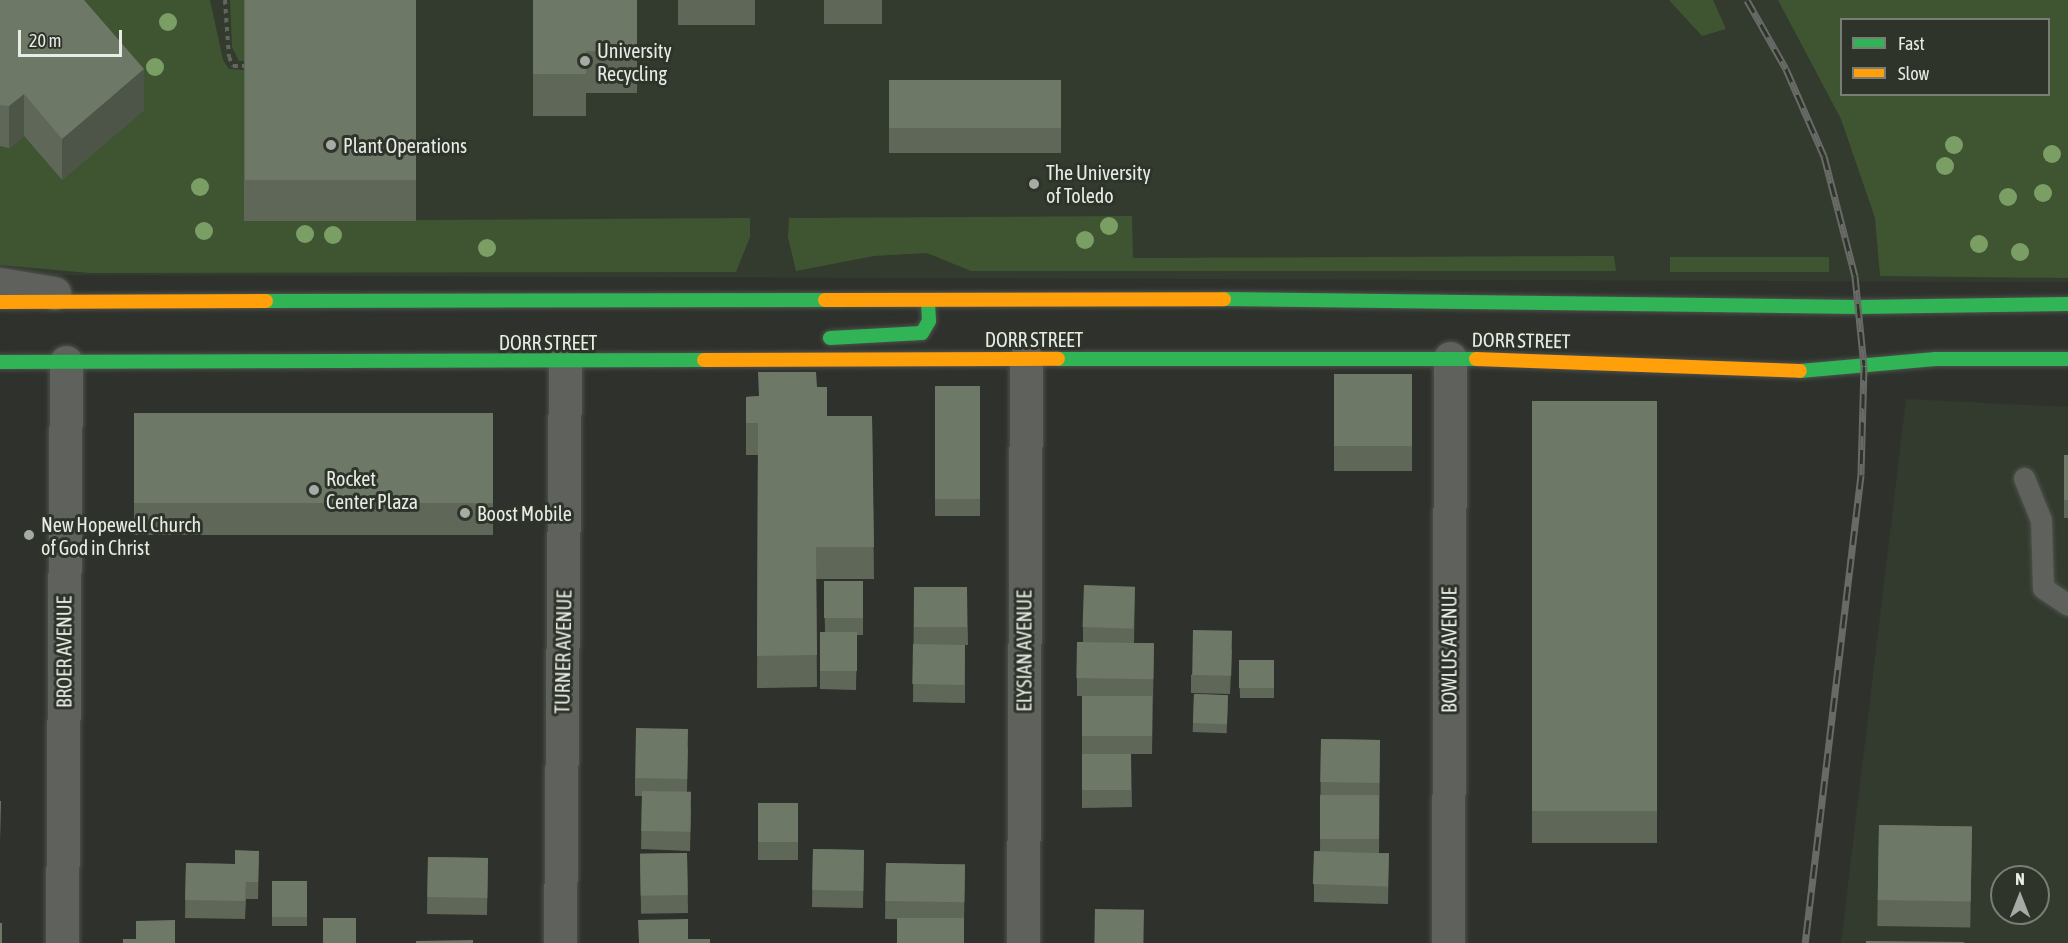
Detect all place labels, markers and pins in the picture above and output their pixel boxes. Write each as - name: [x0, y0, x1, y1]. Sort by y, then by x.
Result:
- place label: University Recycling: [597, 38, 672, 85]
- marker: University Recycling: [578, 54, 592, 68]
- place label: Plant Operations: [343, 133, 467, 157]
- marker: Plant Operations: [324, 138, 338, 152]
- place label: The University of Toledo: [1046, 160, 1151, 207]
- marker: The University of Toledo: [1027, 177, 1041, 191]
- place label: Rocket Center Plaza: [326, 466, 418, 513]
- marker: Rocket Center Plaza: [307, 483, 321, 497]
- place label: Boost Mobile: [477, 501, 572, 525]
- marker: Boost Mobile: [458, 506, 472, 520]
- place label: New Hopewell Church of God in Christ: [41, 512, 201, 559]
- marker: New Hopewell Church of God in Christ: [22, 528, 36, 542]

